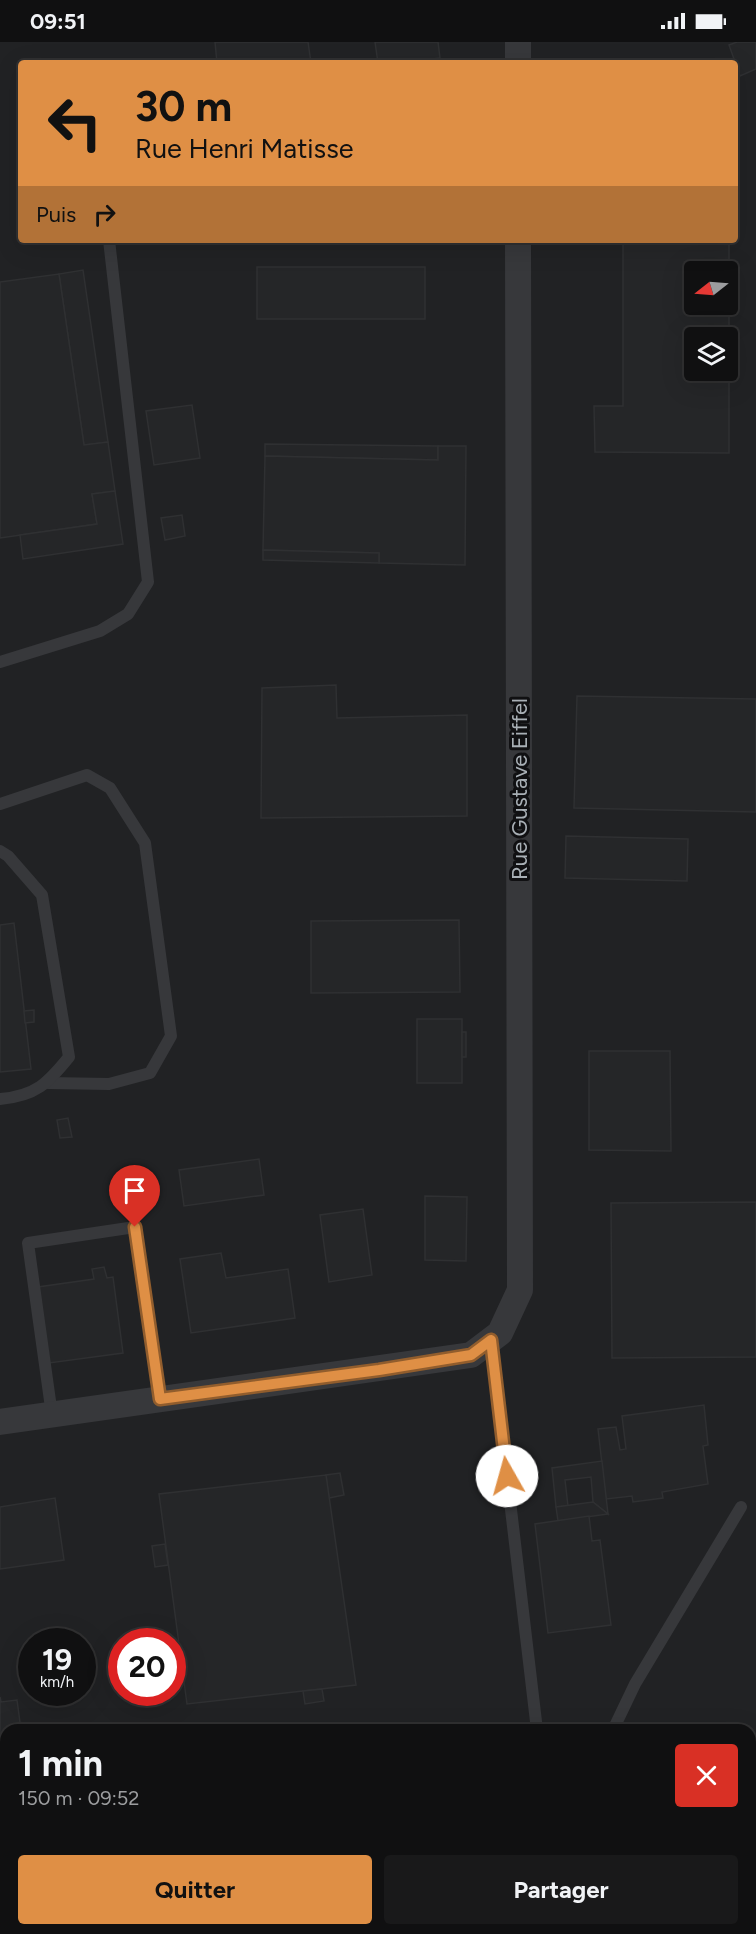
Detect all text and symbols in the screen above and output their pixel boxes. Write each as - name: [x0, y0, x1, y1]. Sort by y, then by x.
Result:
- text: 09:51: [30, 8, 86, 35]
- text: 30 m: [135, 81, 232, 132]
- icon: left: [36, 84, 114, 162]
- text: Rue Henri Matisse: [135, 132, 354, 165]
- icon: right: [88, 198, 121, 231]
- text: Puis: [36, 201, 76, 228]
- north arrow: [684, 261, 738, 315]
- map controls: [684, 261, 738, 381]
- button: layers: [684, 327, 738, 381]
- street label: Rue Gustave Eiffel: [506, 698, 533, 880]
- pin: [109, 1165, 160, 1227]
- icon: arrive: [118, 1174, 151, 1207]
- position arrow: [475, 1444, 539, 1508]
- speed limit sign: 20: [108, 1628, 186, 1706]
- text: 19: [42, 1641, 72, 1678]
- text: km/h: [40, 1673, 74, 1691]
- text: 1 min: [18, 1742, 103, 1785]
- button: close: [675, 1744, 738, 1807]
- text: 150 m · 09:52: [18, 1786, 139, 1810]
- button: Quitter: [18, 1855, 372, 1924]
- button: Partager: [384, 1855, 738, 1924]

